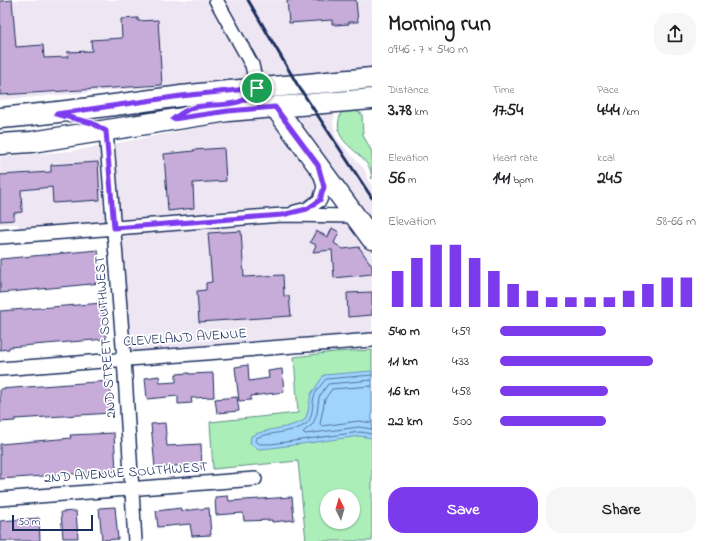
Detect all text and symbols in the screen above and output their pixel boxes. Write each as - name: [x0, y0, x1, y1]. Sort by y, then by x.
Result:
- text: Morning run: [388, 9, 491, 41]
- button: share: [654, 13, 696, 55]
- text: 09:46 · 7 × 540 m: [388, 40, 468, 59]
- pin: [240, 71, 274, 105]
- icon: arrive: [246, 77, 268, 99]
- text: Distance: [388, 82, 429, 98]
- text: Time: [493, 82, 514, 98]
- text: Pace: [597, 82, 619, 98]
- text: 3.78: [388, 98, 412, 123]
- text: 17:54: [493, 98, 523, 123]
- text: 4:44: [597, 98, 620, 123]
- text: km: [412, 104, 428, 120]
- text: /km: [620, 104, 639, 120]
- text: Elevation: [388, 150, 428, 166]
- text: Heart rate: [493, 150, 538, 166]
- text: kcal: [597, 150, 615, 166]
- text: 56: [388, 166, 405, 191]
- text: 141: [493, 166, 510, 191]
- text: 245: [597, 166, 623, 191]
- text: m: [405, 172, 417, 188]
- text: bpm: [510, 172, 534, 188]
- text: Elevation: [388, 212, 436, 231]
- text: 58–66 m: [655, 212, 696, 231]
- street label: 2ND STREET SOUTHWEST: [90, 255, 122, 419]
- text: 540 m: [388, 322, 420, 341]
- text: 4:59: [452, 322, 470, 341]
- street label: CLEVELAND AVENUE: [122, 323, 248, 353]
- text: 1.1 km: [388, 352, 418, 371]
- text: 4:33: [452, 352, 469, 371]
- text: 1.6 km: [388, 382, 420, 401]
- text: 4:58: [452, 382, 471, 401]
- text: 2.2 km: [388, 412, 423, 431]
- text: 5:00: [452, 412, 472, 431]
- street label: 2ND AVENUE SOUTHWEST: [44, 457, 208, 489]
- button: Save: [388, 487, 538, 533]
- button: Share: [546, 487, 696, 533]
- north arrow: [320, 489, 360, 529]
- map controls: [320, 489, 360, 529]
- scale bar: [12, 513, 93, 532]
- text: 50 m: [18, 514, 40, 530]

